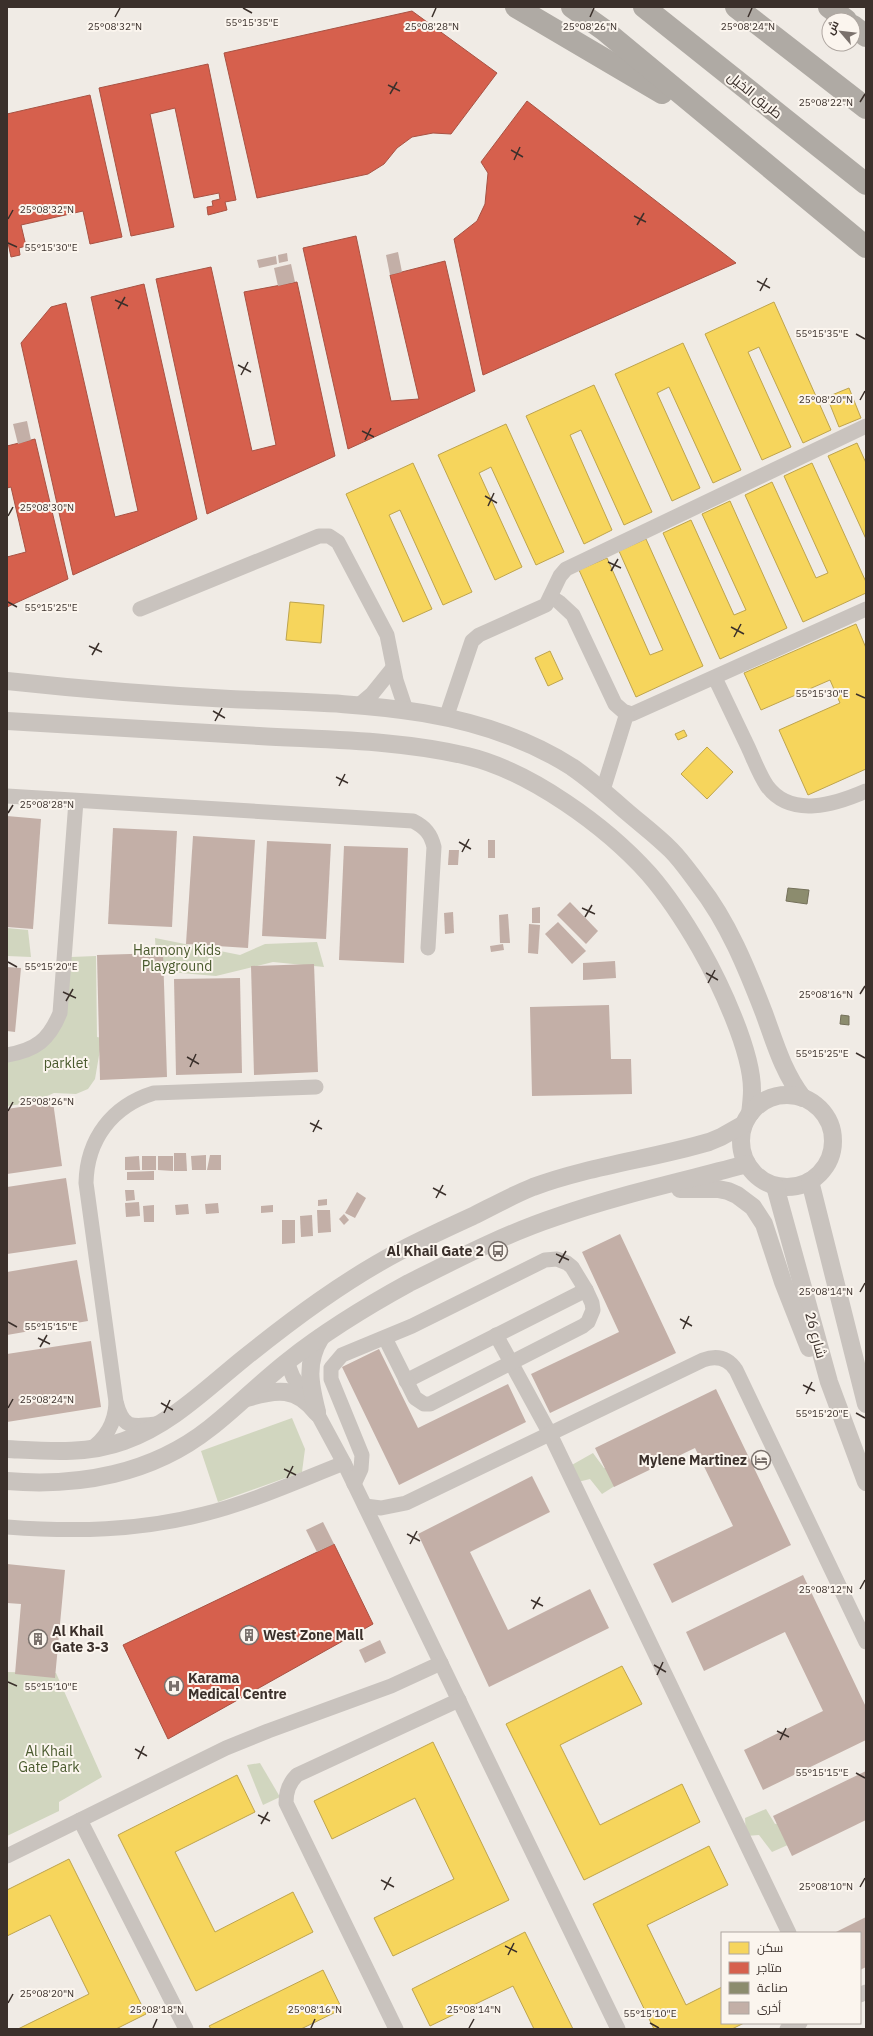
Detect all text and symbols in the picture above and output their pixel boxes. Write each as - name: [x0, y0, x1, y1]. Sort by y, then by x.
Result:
- north arrow: [821, 12, 861, 52]
- text: 55°15'35"E: [225, 16, 279, 29]
- text: ش: [823, 18, 842, 37]
- text: 25°08'32"N: [88, 20, 142, 33]
- text: 25°08'28"N: [405, 20, 459, 33]
- text: 25°08'26"N: [563, 20, 617, 33]
- text: 25°08'24"N: [721, 20, 775, 33]
- street label: طريق الخيل: [724, 67, 786, 123]
- text: 25°08'22"N: [799, 96, 853, 109]
- text: 25°08'32"N: [20, 203, 74, 216]
- text: 55°15'30"E: [24, 241, 78, 254]
- text: 55°15'35"E: [795, 327, 849, 340]
- text: 25°08'20"N: [799, 393, 853, 406]
- text: 25°08'30"N: [20, 501, 74, 514]
- text: 55°15'25"E: [24, 601, 78, 614]
- text: 55°15'30"E: [795, 687, 849, 700]
- text: 25°08'28"N: [20, 798, 74, 811]
- park label: Harmony Kids Playground: [133, 941, 221, 975]
- text: 55°15'20"E: [24, 960, 78, 973]
- text: 25°08'16"N: [799, 988, 853, 1001]
- text: 55°15'25"E: [795, 1047, 849, 1060]
- park label: parklet: [44, 1054, 88, 1072]
- text: 25°08'26"N: [20, 1095, 74, 1108]
- bus stop icon: Al Khail Gate 2: [487, 1240, 509, 1262]
- place label: Al Khail Gate 2: [386, 1242, 484, 1260]
- text: 25°08'14"N: [799, 1285, 853, 1298]
- street label: شارع 26: [801, 1310, 831, 1360]
- text: 55°15'15"E: [24, 1320, 78, 1333]
- text: 25°08'24"N: [20, 1393, 74, 1406]
- text: 55°15'20"E: [795, 1407, 849, 1420]
- hotel icon: Mylene Martinez: [750, 1449, 772, 1471]
- place label: Mylene Martinez: [639, 1451, 747, 1469]
- text: 25°08'12"N: [799, 1583, 853, 1596]
- place label: Al Khail Gate 3-3: [52, 1622, 109, 1656]
- building icon: West Zone Mall: [238, 1624, 260, 1646]
- place label: West Zone Mall: [263, 1626, 363, 1644]
- building icon: Al Khail Gate 3-3: [27, 1628, 49, 1650]
- place label: Karama Medical Centre: [188, 1669, 287, 1703]
- hospital icon: Karama Medical Centre: [163, 1675, 185, 1697]
- text: 55°15'10"E: [24, 1680, 78, 1693]
- park label: Al Khail Gate Park: [18, 1742, 80, 1776]
- text: 55°15'15"E: [795, 1766, 849, 1779]
- text: 25°08'10"N: [799, 1880, 853, 1893]
- legend: [721, 1932, 861, 2024]
- text: سكن: [757, 1940, 783, 1955]
- text: متاجر: [756, 1960, 782, 1975]
- text: صناعة: [757, 1980, 788, 1995]
- text: 25°08'20"N: [20, 1987, 74, 2000]
- text: أخرى: [757, 2000, 781, 2015]
- text: 25°08'18"N: [130, 2003, 184, 2016]
- text: 25°08'16"N: [288, 2003, 342, 2016]
- text: 25°08'14"N: [447, 2003, 501, 2016]
- text: 55°15'10"E: [623, 2007, 677, 2020]

